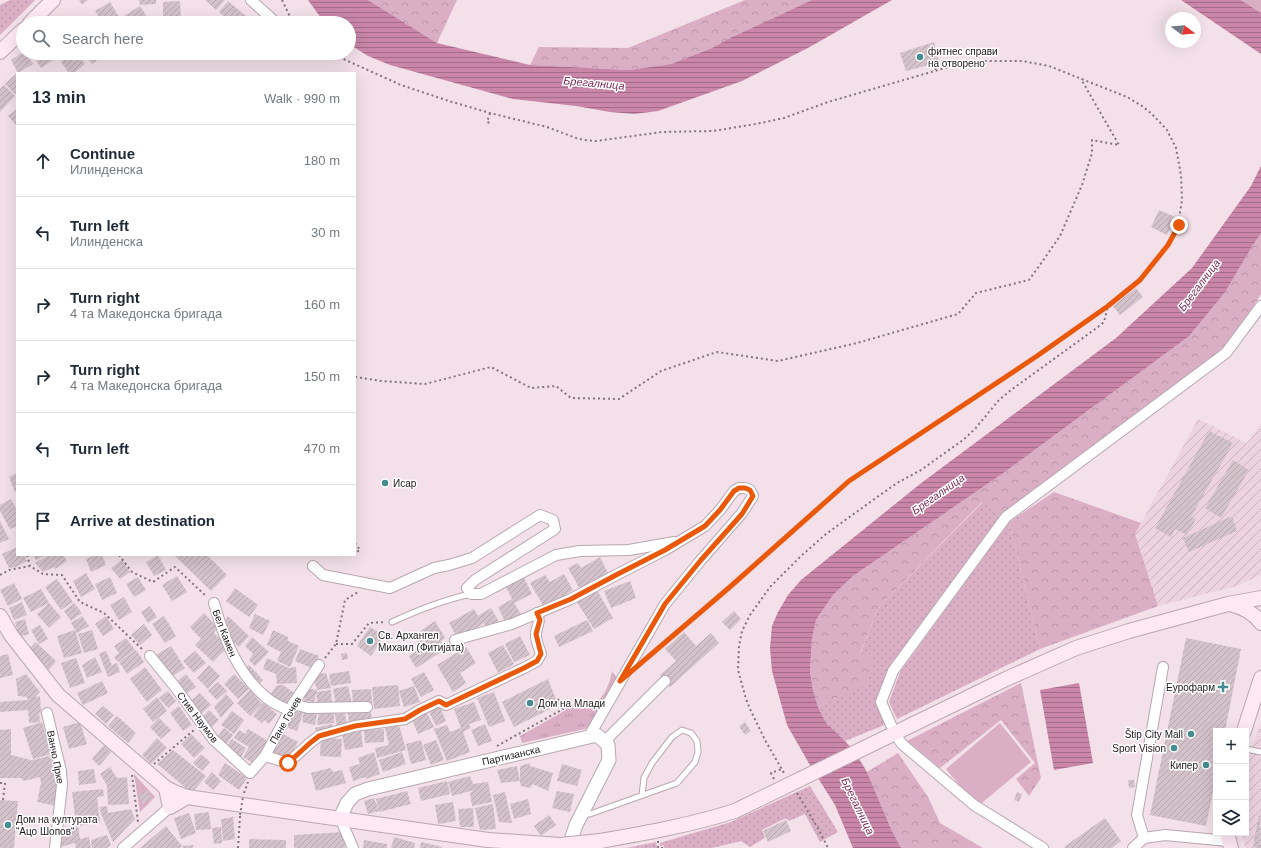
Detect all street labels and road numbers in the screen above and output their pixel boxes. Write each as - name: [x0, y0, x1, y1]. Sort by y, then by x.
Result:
- street label: Бел Камен: [210, 608, 239, 658]
- street label: Стив Наумов: [175, 690, 220, 745]
- street label: Пане Гочев: [267, 695, 303, 746]
- street label: Ванчо Прке: [45, 729, 66, 785]
- street label: Партизанска: [481, 743, 542, 767]

